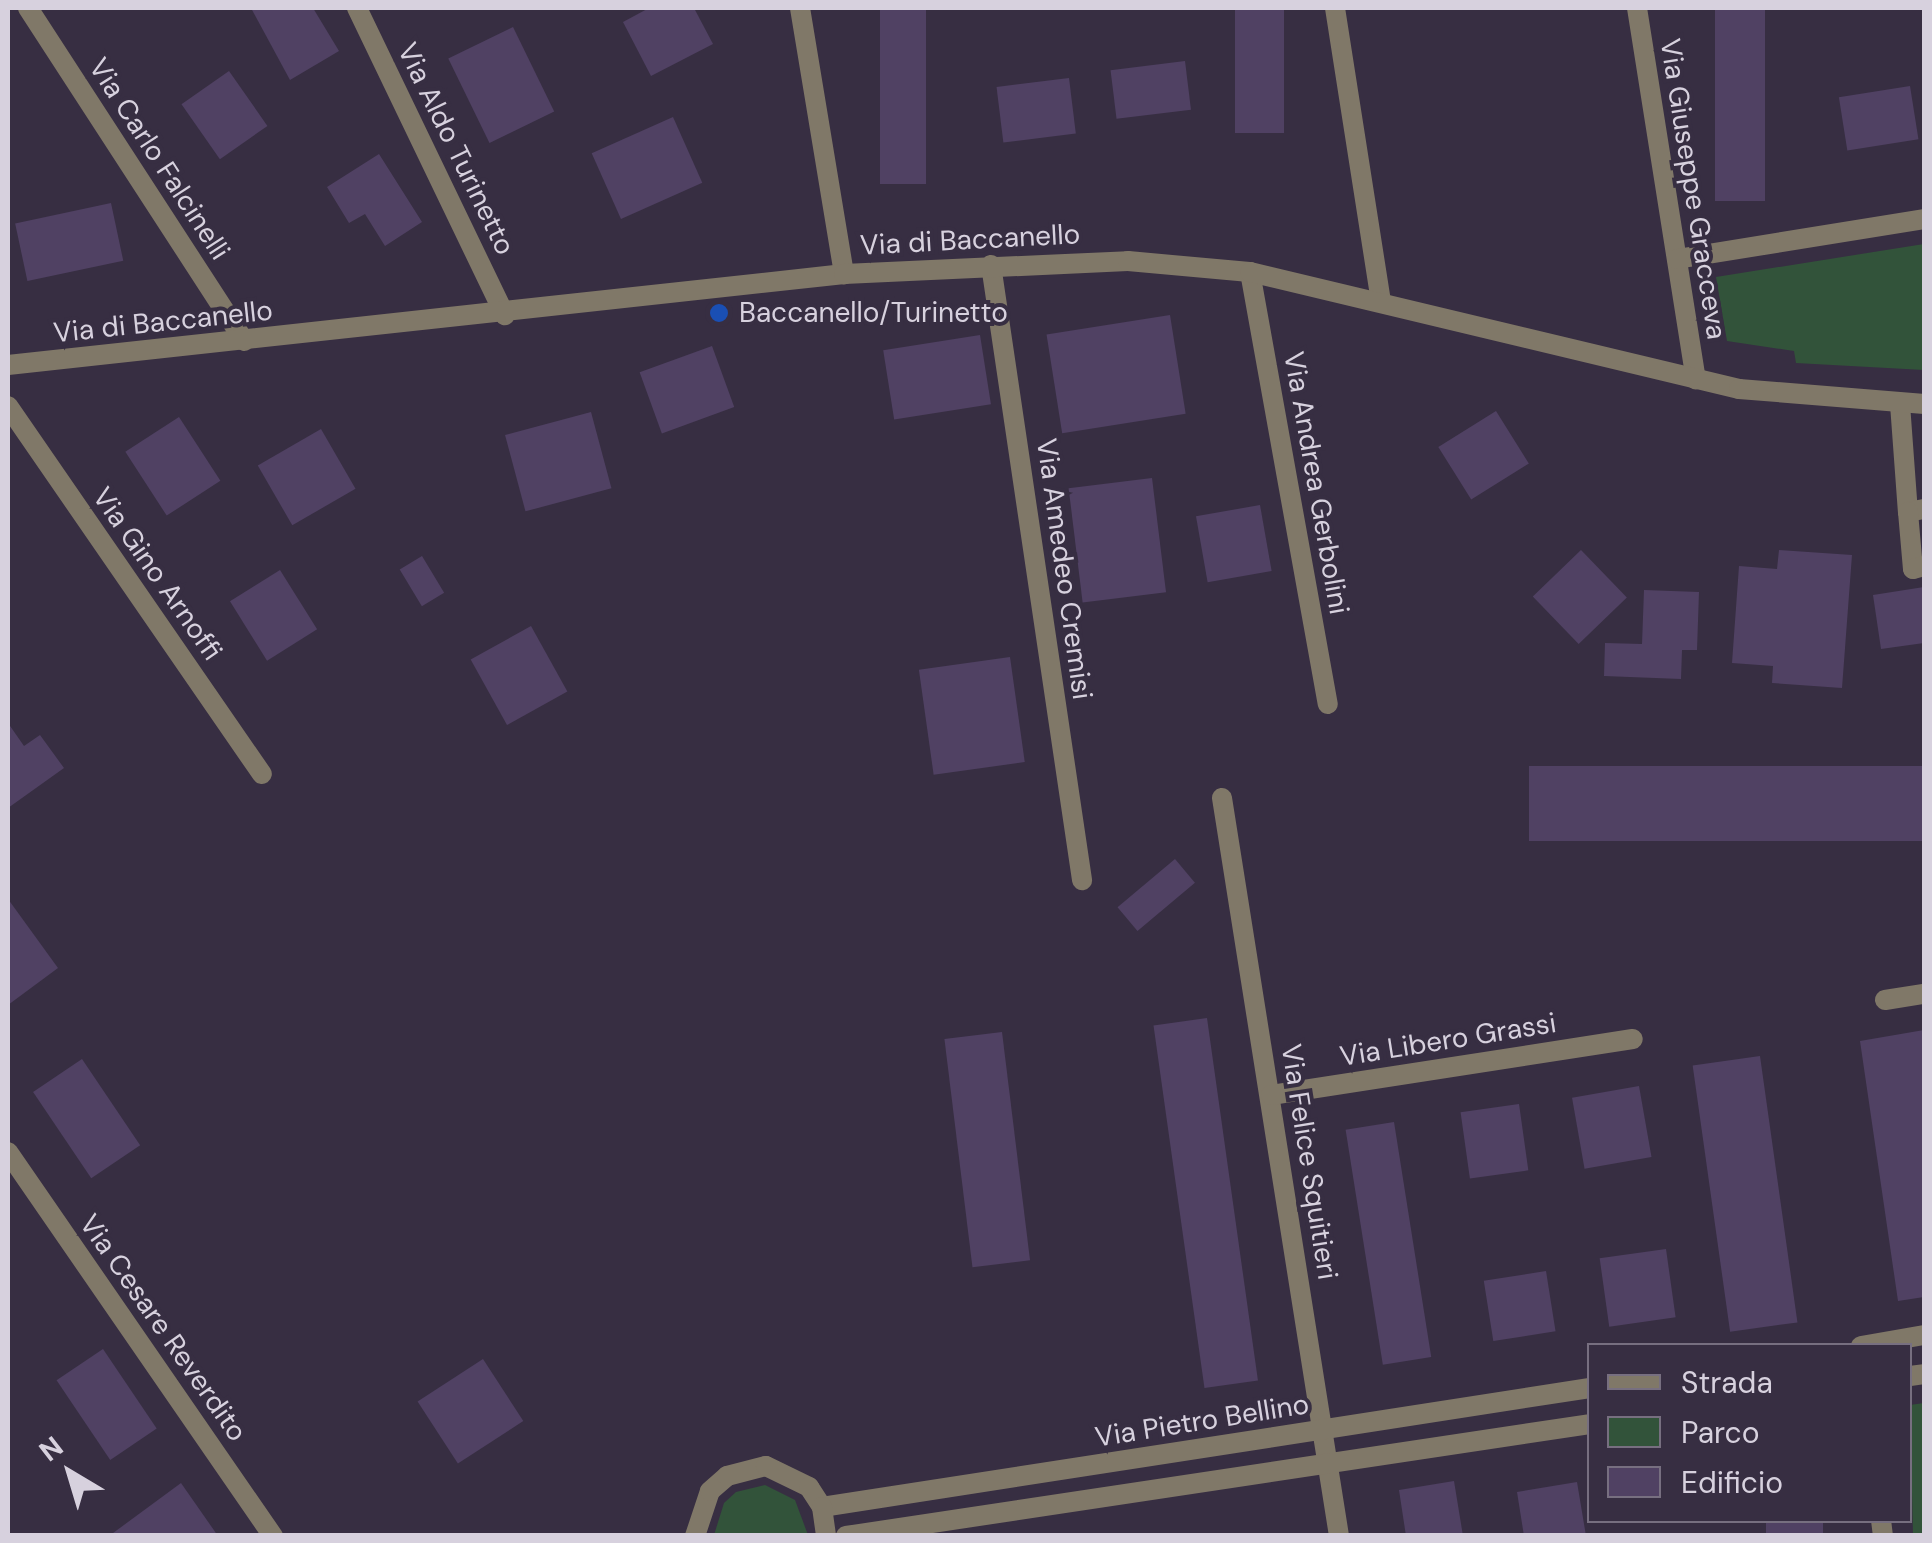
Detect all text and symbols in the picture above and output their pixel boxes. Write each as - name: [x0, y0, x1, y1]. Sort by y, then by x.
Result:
- street label: Via Giuseppe Gracceva: [1653, 36, 1733, 342]
- street label: Via Aldo Turinetto: [390, 38, 522, 260]
- street label: Via Carlo Falcinelli: [81, 52, 237, 266]
- street label: Via di Baccanello: [859, 217, 1081, 263]
- street label: Via di Baccanello: [52, 294, 274, 350]
- place label: Baccanello/Turinetto: [739, 296, 1008, 330]
- marker: Baccanello/Turinetto: [708, 302, 730, 324]
- street label: Via Andrea Gerbolini: [1276, 349, 1356, 617]
- street label: Via Amedeo Cremisi: [1029, 436, 1099, 702]
- street label: Via Gino Arnoffi: [85, 481, 229, 667]
- street label: Via Libero Grassi: [1337, 1006, 1559, 1074]
- street label: Via Felice Squitieri: [1274, 1042, 1344, 1282]
- street label: Via Cesare Reverdito: [72, 1208, 254, 1448]
- legend: [1587, 1343, 1912, 1523]
- text: Strada: [1681, 1363, 1773, 1402]
- street label: Via Pietro Bellino: [1093, 1388, 1311, 1454]
- text: Parco: [1681, 1413, 1760, 1452]
- north arrow: [20, 1423, 120, 1523]
- text: N: [32, 1428, 71, 1470]
- text: Edificio: [1681, 1463, 1783, 1502]

